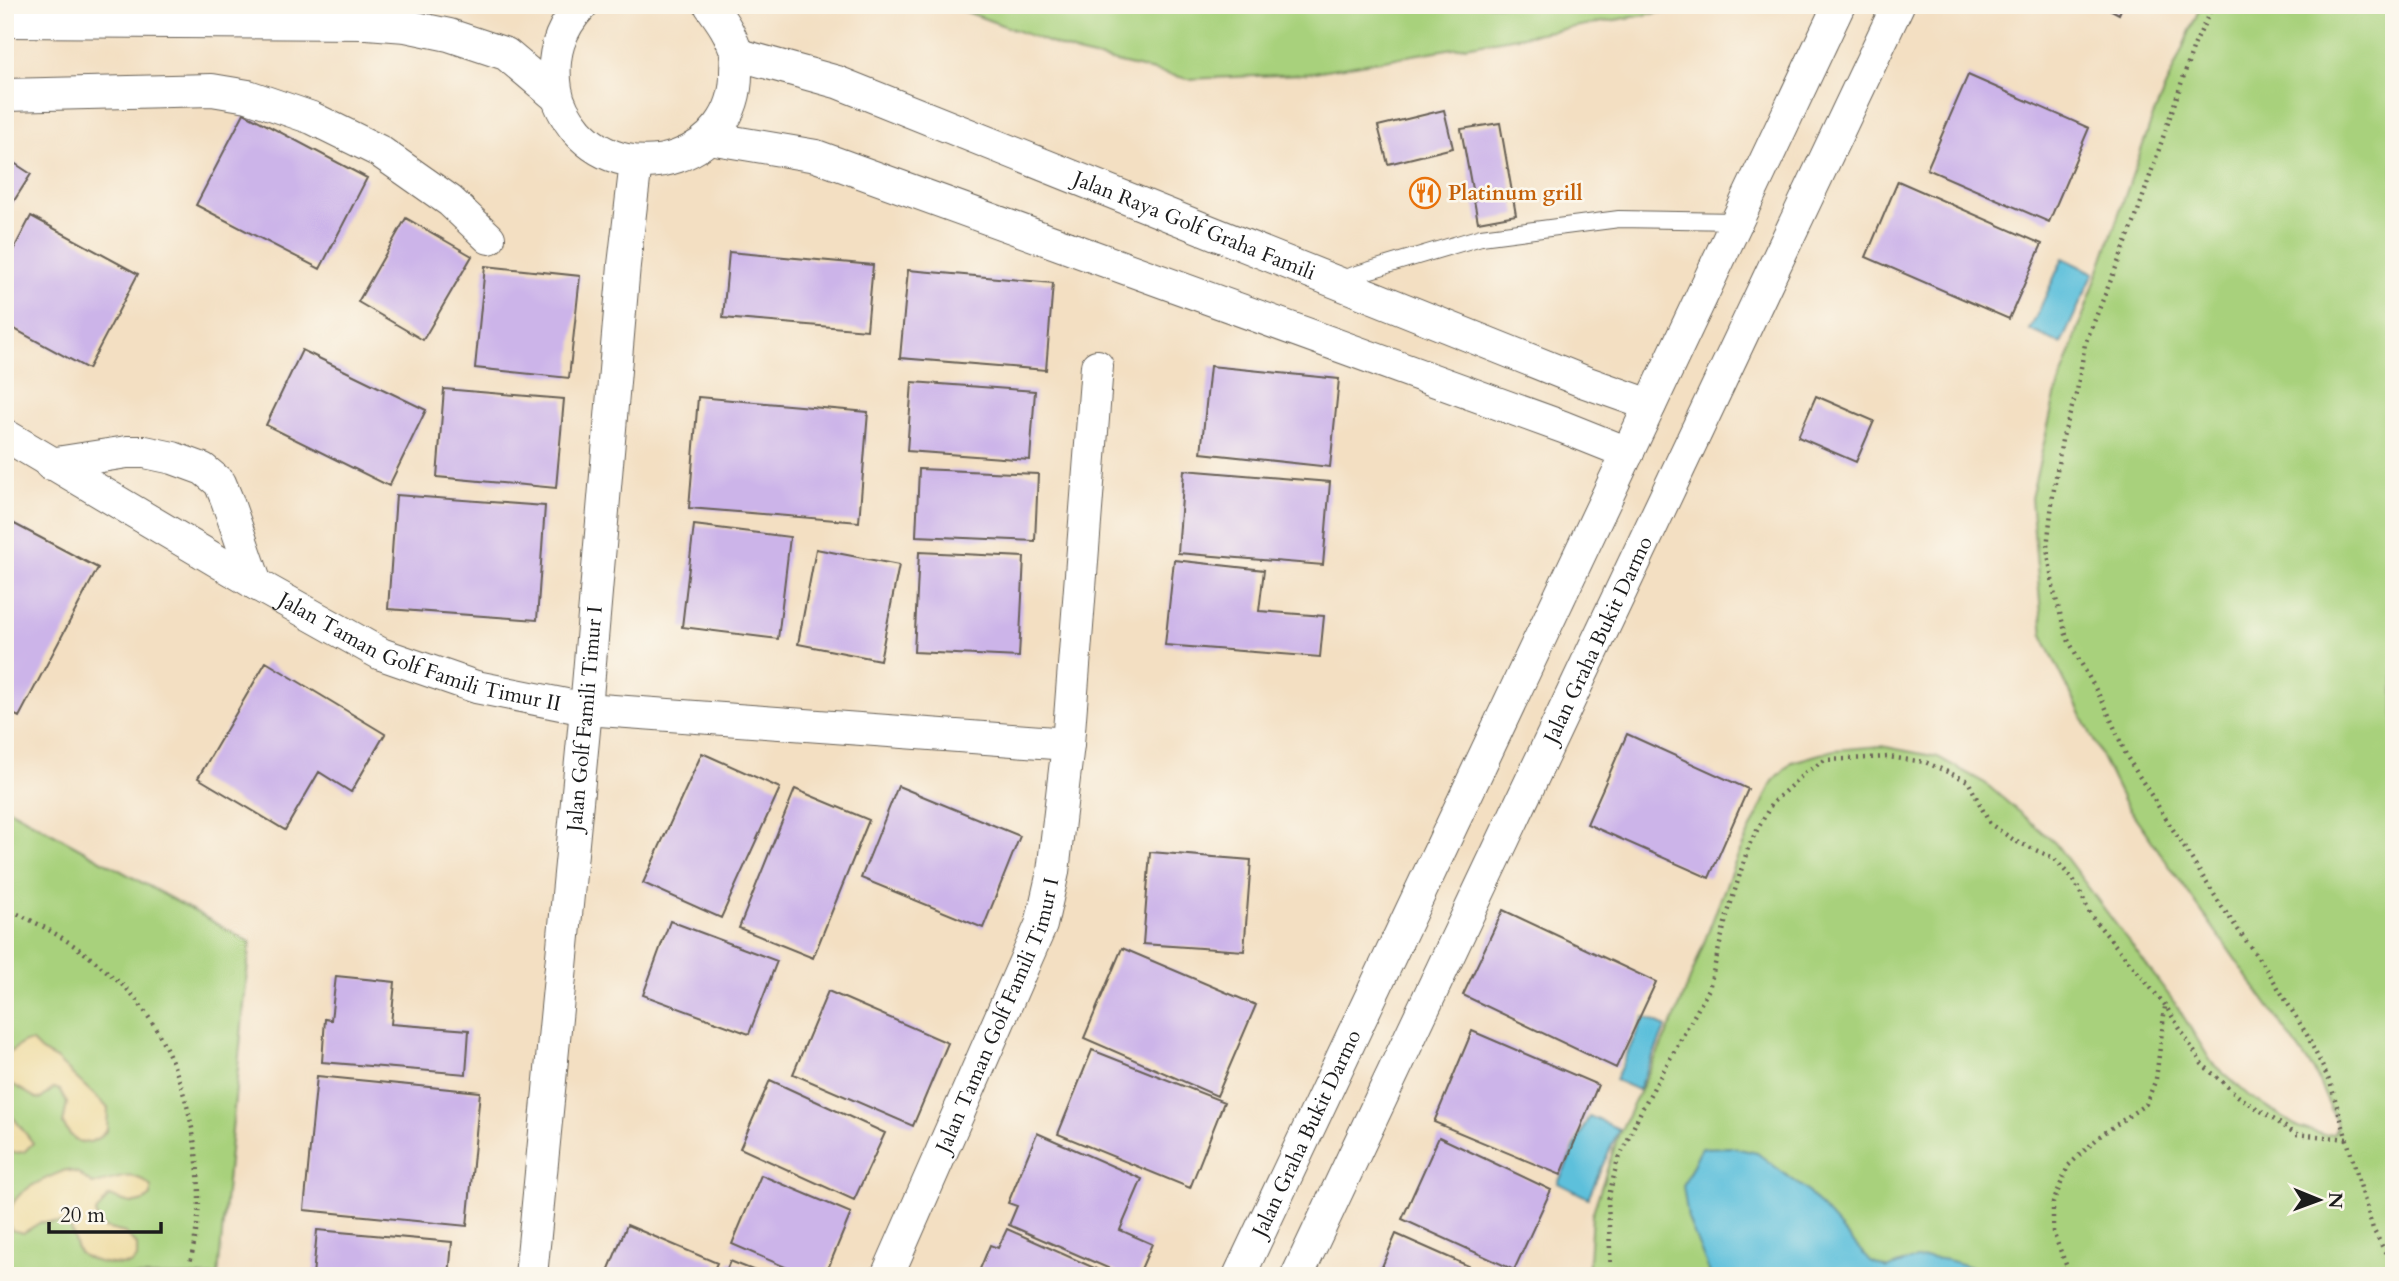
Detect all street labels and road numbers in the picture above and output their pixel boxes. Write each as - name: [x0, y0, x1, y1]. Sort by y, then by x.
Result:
- street label: Jalan Raya Golf Graha Famili: [1066, 163, 1320, 287]
- street label: Jalan Graha Bukit Darmo: [1536, 531, 1660, 751]
- street label: Jalan Taman Golf Famili Timur II: [270, 584, 564, 719]
- street label: Jalan Golf Famili Timur I: [560, 605, 610, 836]
- street label: Jalan Taman Golf Famili Timur I: [928, 875, 1066, 1160]
- street label: Jalan Graha Bukit Darmo: [1244, 1025, 1368, 1244]

